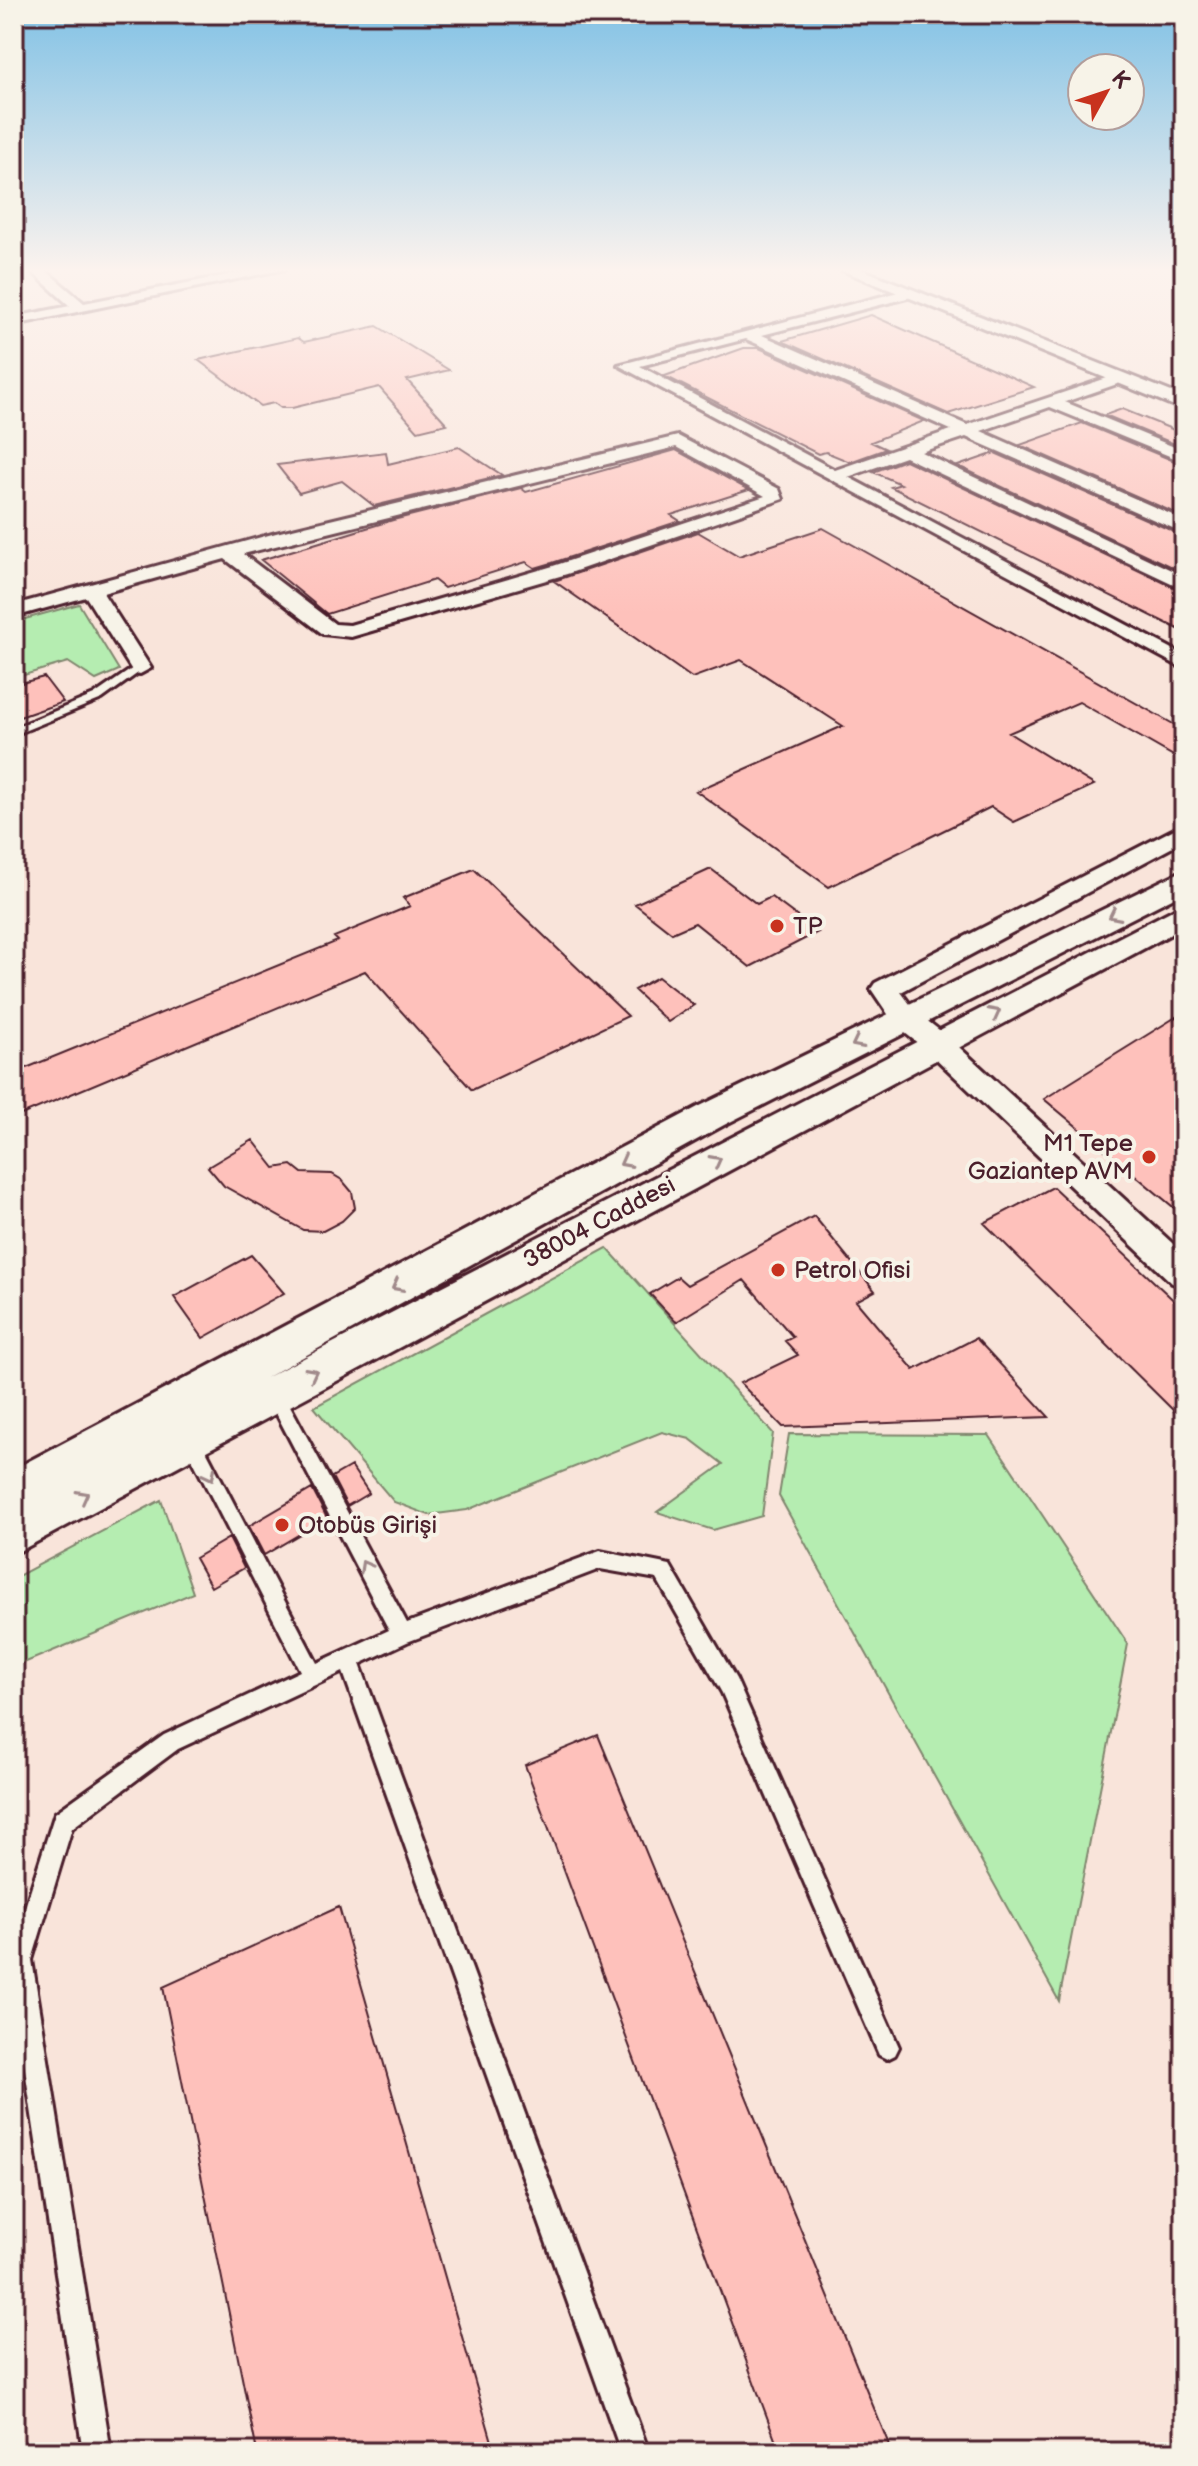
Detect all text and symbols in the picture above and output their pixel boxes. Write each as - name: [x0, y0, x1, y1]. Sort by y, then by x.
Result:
- north arrow: [1066, 52, 1146, 132]
- text: K: [1105, 66, 1135, 95]
- one-way arrow: [1108, 905, 1123, 920]
- place label: TP: [793, 912, 823, 941]
- marker: TP: [768, 917, 786, 935]
- one-way arrow: [987, 1008, 1002, 1023]
- one-way arrow: [850, 1034, 865, 1049]
- place label: M1 Tepe Gaziantep AVM: [968, 1129, 1133, 1186]
- marker: M1 Tepe Gaziantep AVM: [1140, 1148, 1158, 1166]
- one-way arrow: [619, 1153, 634, 1168]
- one-way arrow: [707, 1155, 722, 1170]
- street label: 38004 Caddesi: [518, 1170, 680, 1275]
- place label: Petrol Ofisi: [794, 1256, 911, 1285]
- marker: Petrol Ofisi: [769, 1261, 787, 1279]
- one-way arrow: [390, 1276, 405, 1291]
- one-way arrow: [304, 1368, 318, 1383]
- one-way arrow: [200, 1466, 215, 1481]
- one-way arrow: [74, 1490, 89, 1506]
- place label: Otobüs Girişi: [298, 1511, 437, 1540]
- marker: Otobüs Girişi: [273, 1516, 291, 1534]
- one-way arrow: [359, 1560, 374, 1574]

